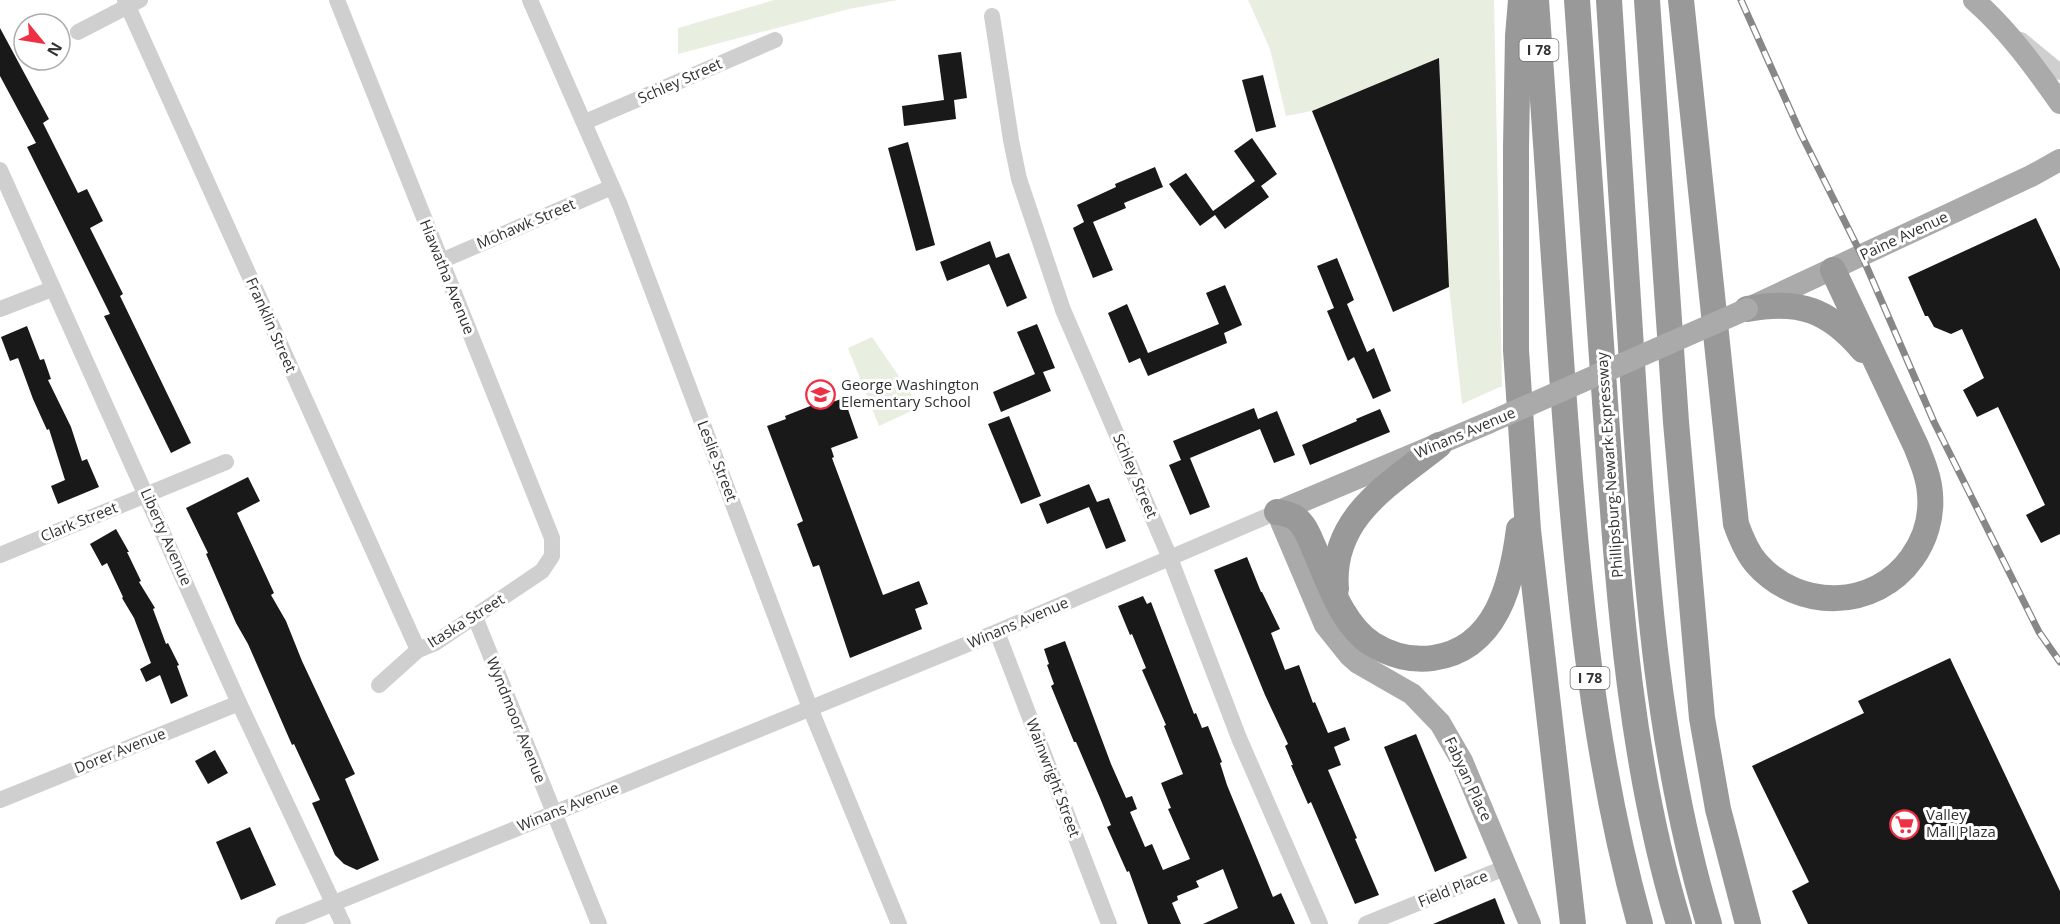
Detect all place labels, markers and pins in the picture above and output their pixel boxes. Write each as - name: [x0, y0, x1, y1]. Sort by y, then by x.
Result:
- place label: George Washington Elementary School: [841, 374, 979, 411]
- school or university icon: George Washington Elementary School: [804, 378, 836, 410]
- place label: Valley Mall Plaza: [1926, 804, 1996, 841]
- supermarket icon: Valley Mall Plaza: [1889, 808, 1921, 840]

